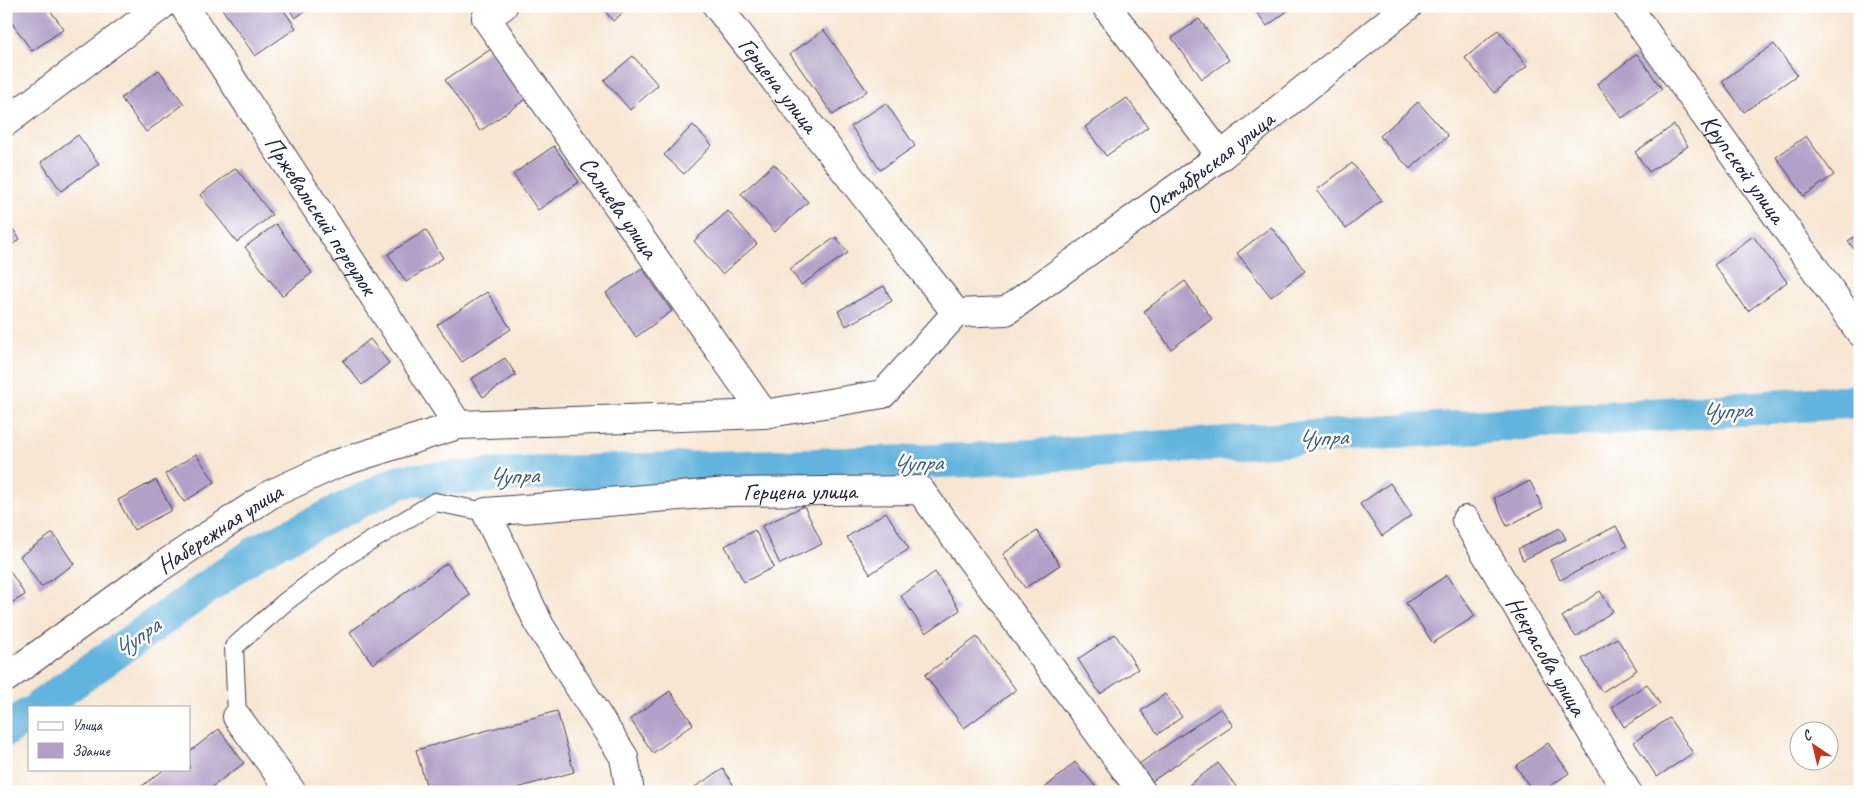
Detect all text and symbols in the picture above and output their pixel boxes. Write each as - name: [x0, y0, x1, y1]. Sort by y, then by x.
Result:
- street label: Герцена улица: [732, 31, 826, 141]
- street label: Октябрьская улица: [1139, 103, 1282, 221]
- street label: Крупской улица: [1694, 108, 1794, 231]
- street label: Пржевальский переулок: [258, 130, 385, 302]
- street label: Салиева улица: [573, 150, 666, 265]
- water label: Чупра: [1700, 393, 1754, 429]
- water label: Чупра: [1296, 420, 1350, 456]
- water label: Чупра: [891, 446, 945, 480]
- water label: Чупра: [487, 459, 541, 493]
- street label: Набережная улица: [151, 475, 288, 580]
- street label: Герцена улица: [743, 476, 859, 507]
- street label: Некрасова улица: [1499, 591, 1594, 723]
- water label: Чупра: [107, 609, 168, 666]
- legend: [28, 706, 190, 770]
- text: Улица: [72, 716, 103, 735]
- north arrow: [1788, 720, 1838, 770]
- text: С: [1799, 726, 1816, 745]
- text: Здание: [72, 742, 111, 761]

